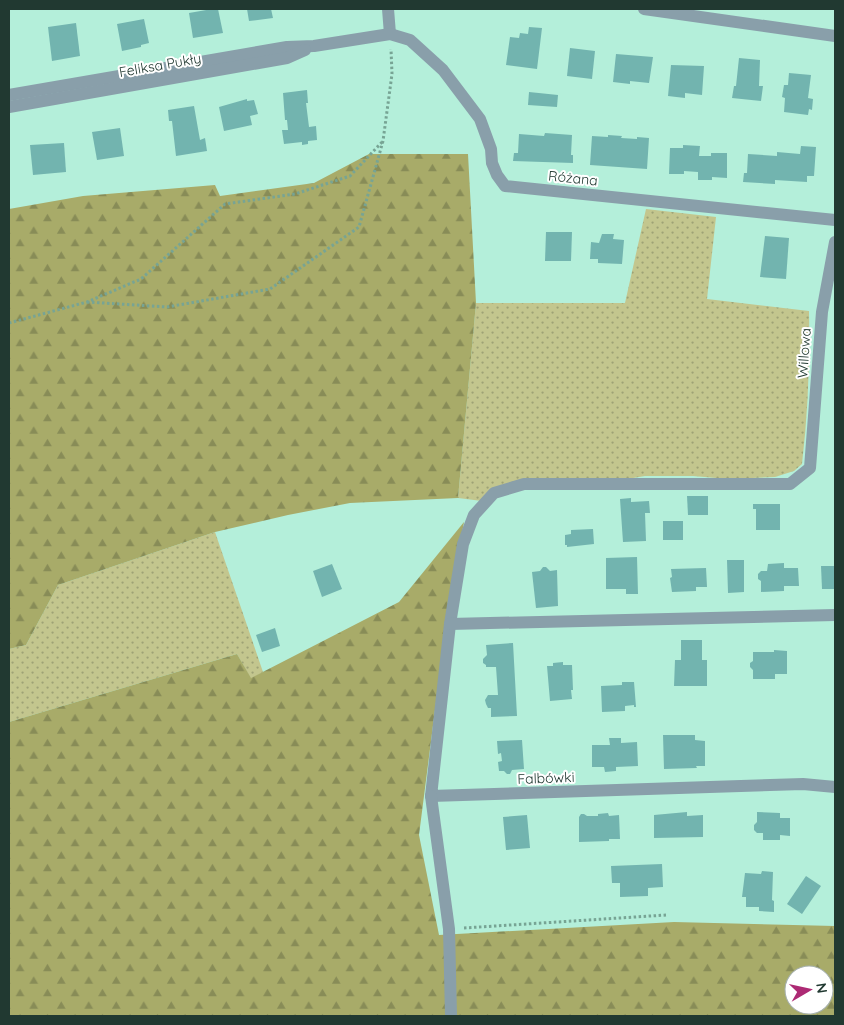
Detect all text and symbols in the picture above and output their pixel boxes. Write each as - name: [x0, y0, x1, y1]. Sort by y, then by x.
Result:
- street label: Feliksa Pukły: [117, 49, 203, 81]
- street label: Różana: [547, 166, 599, 190]
- street label: Willowa: [793, 327, 815, 379]
- street label: Falbówki: [517, 768, 575, 788]
- north arrow: [784, 965, 834, 1015]
- text: N: [812, 981, 832, 994]

